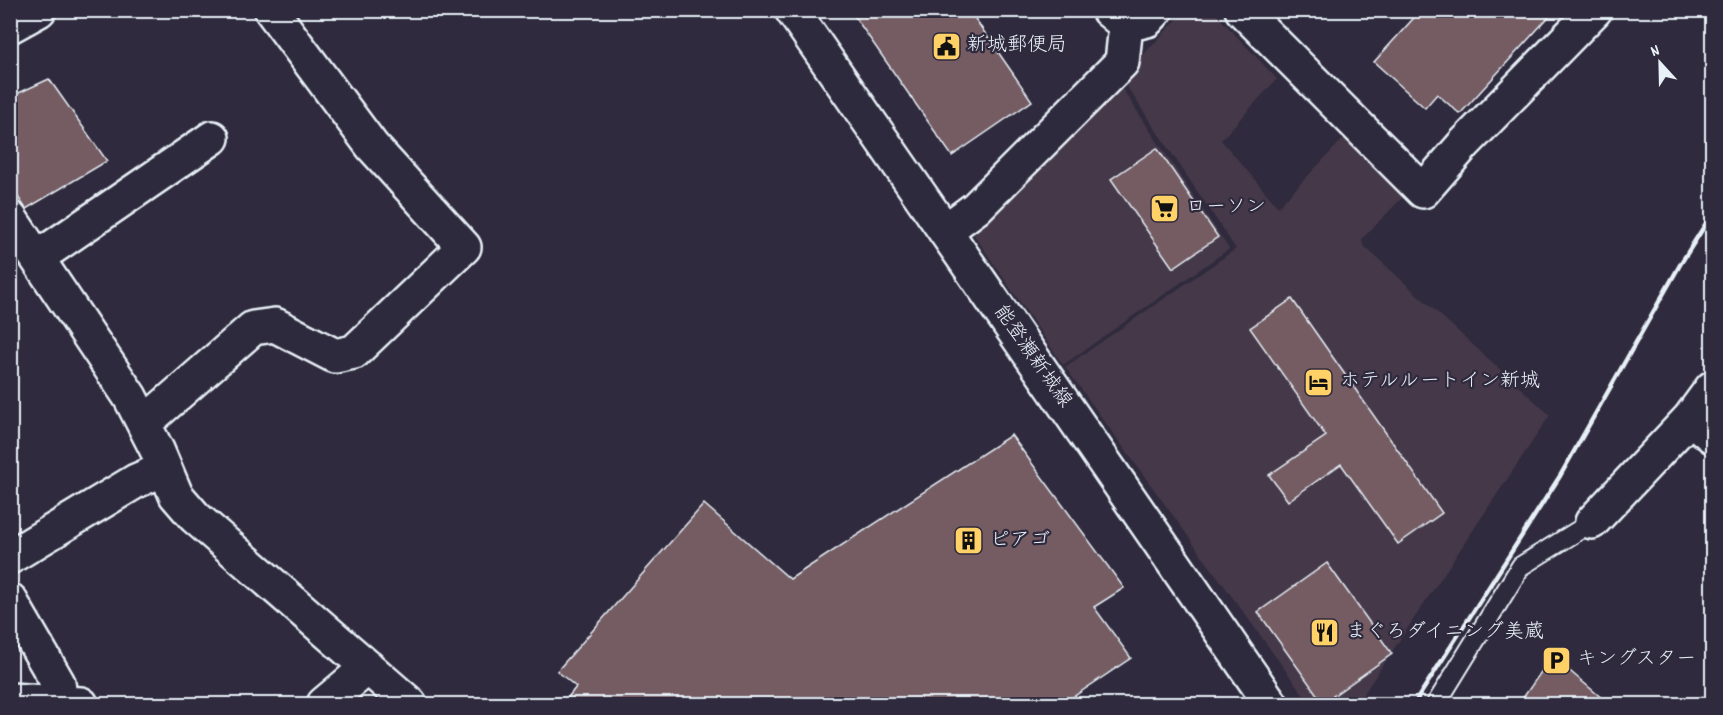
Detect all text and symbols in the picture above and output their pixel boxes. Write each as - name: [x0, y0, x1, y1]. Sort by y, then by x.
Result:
- public building icon: 新城郵便局: [930, 30, 962, 62]
- place label: 新城郵便局: [967, 32, 1067, 60]
- north arrow: [1630, 33, 1690, 93]
- text: N: [1647, 39, 1663, 64]
- supermarket icon: ローソン: [1149, 192, 1181, 224]
- place label: ローソン: [1186, 194, 1266, 222]
- street label: 能登瀬新城線: [986, 300, 1078, 414]
- hotel icon: ホテルルートイン新城: [1303, 366, 1335, 398]
- place label: ホテルルートイン新城: [1340, 368, 1540, 396]
- building icon: ピアゴ: [953, 525, 985, 557]
- place label: ピアゴ: [990, 527, 1050, 555]
- restaurant icon: まぐろダイニング美蔵: [1309, 617, 1341, 649]
- place label: まぐろダイニング美蔵: [1346, 619, 1544, 647]
- parking icon: キングスター: [1540, 644, 1572, 676]
- place label: キングスター: [1577, 646, 1696, 674]

